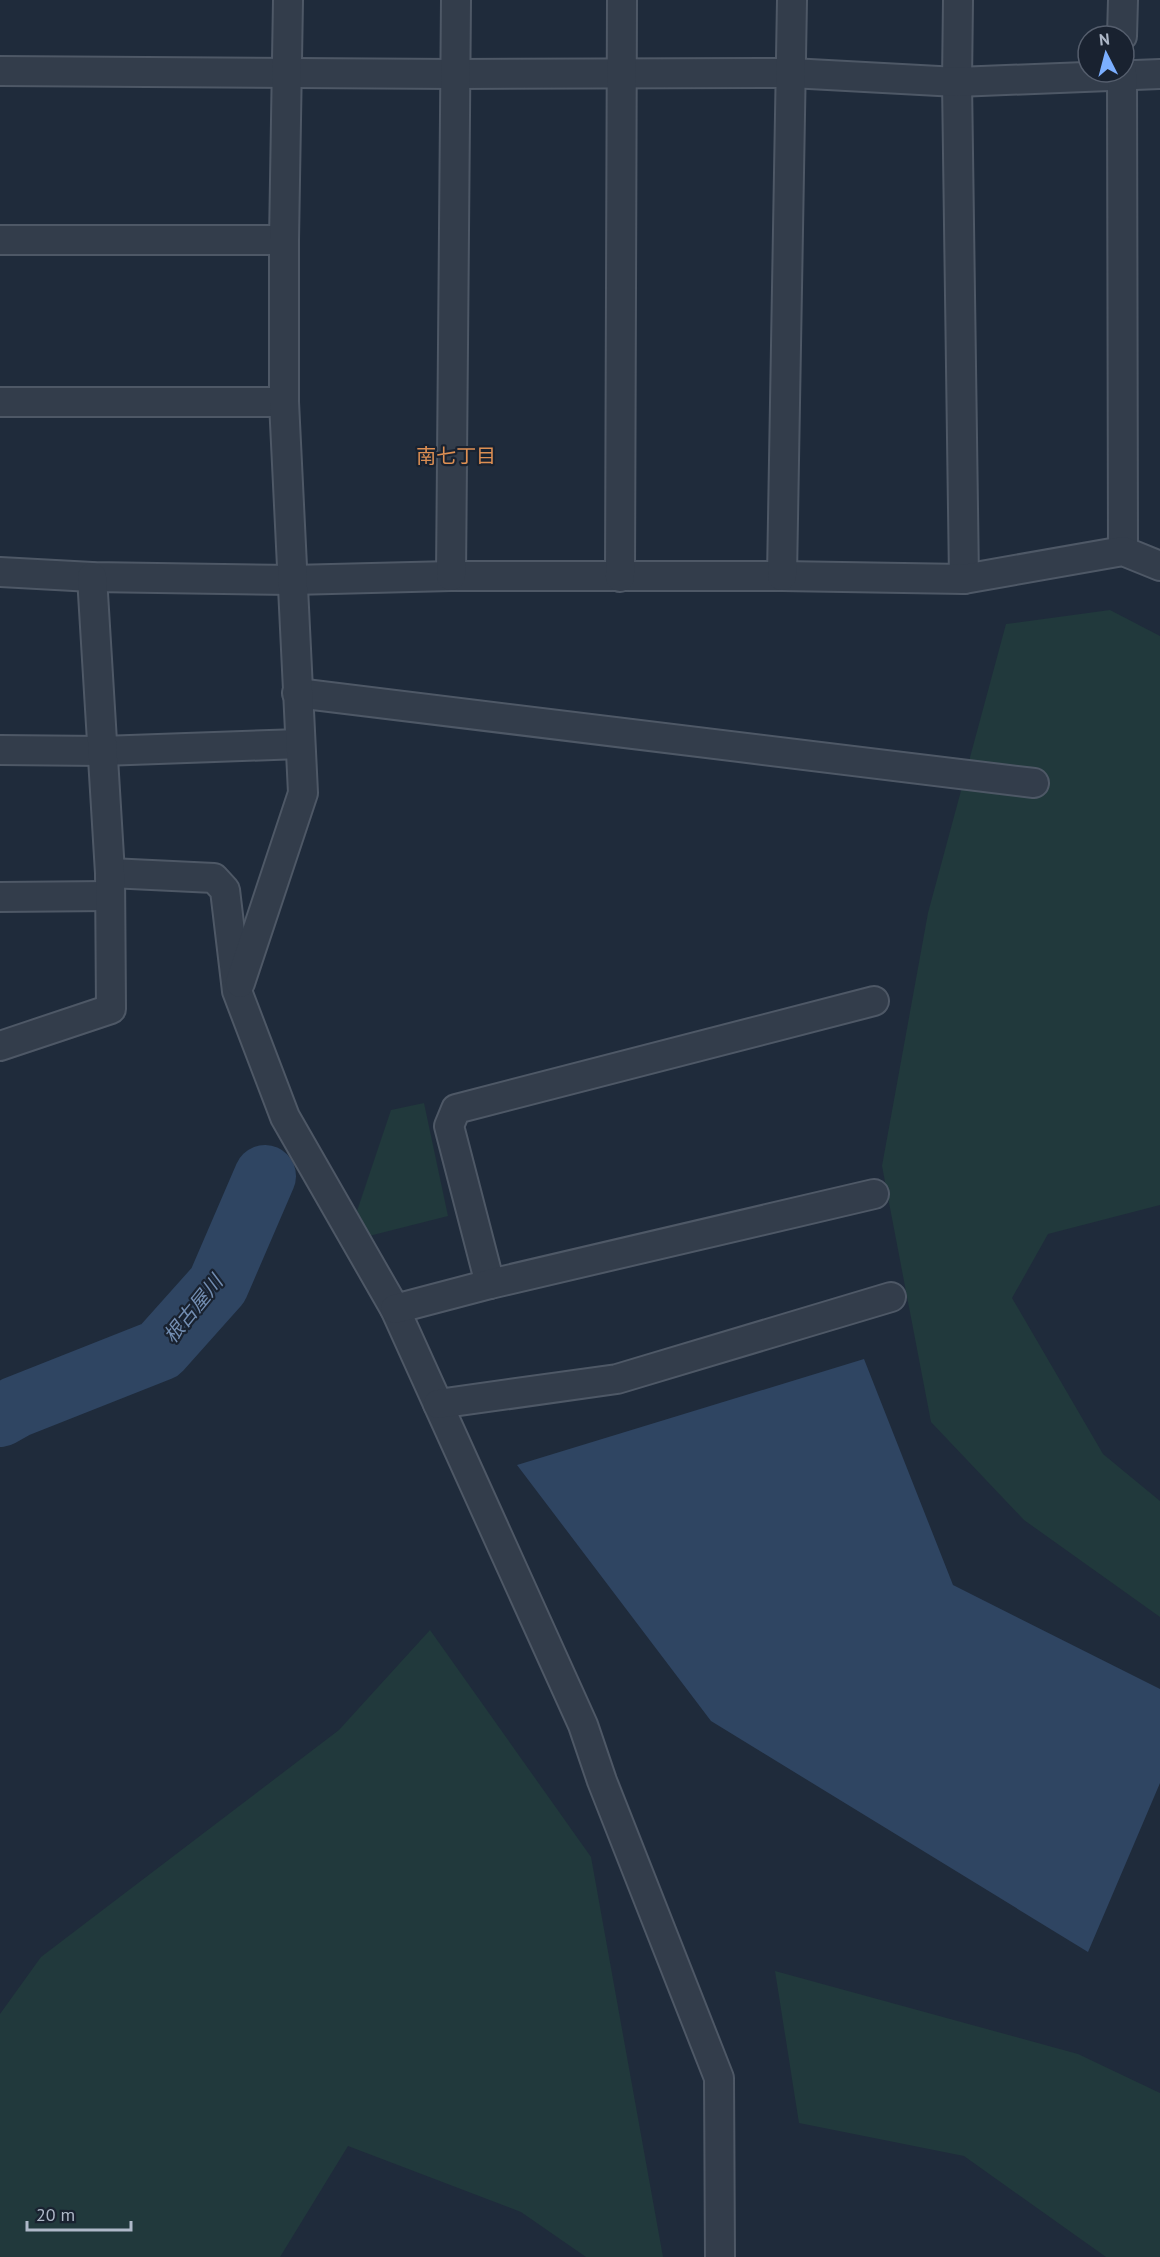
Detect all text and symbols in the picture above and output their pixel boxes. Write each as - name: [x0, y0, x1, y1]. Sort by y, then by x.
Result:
- north arrow: [1076, 24, 1136, 84]
- text: N: [1098, 29, 1111, 50]
- district label: 南七丁目: [416, 443, 496, 469]
- water label: 根古屋川: [158, 1268, 230, 1348]
- scale bar: [27, 2194, 130, 2232]
- text: 20 m: [36, 2203, 75, 2226]

